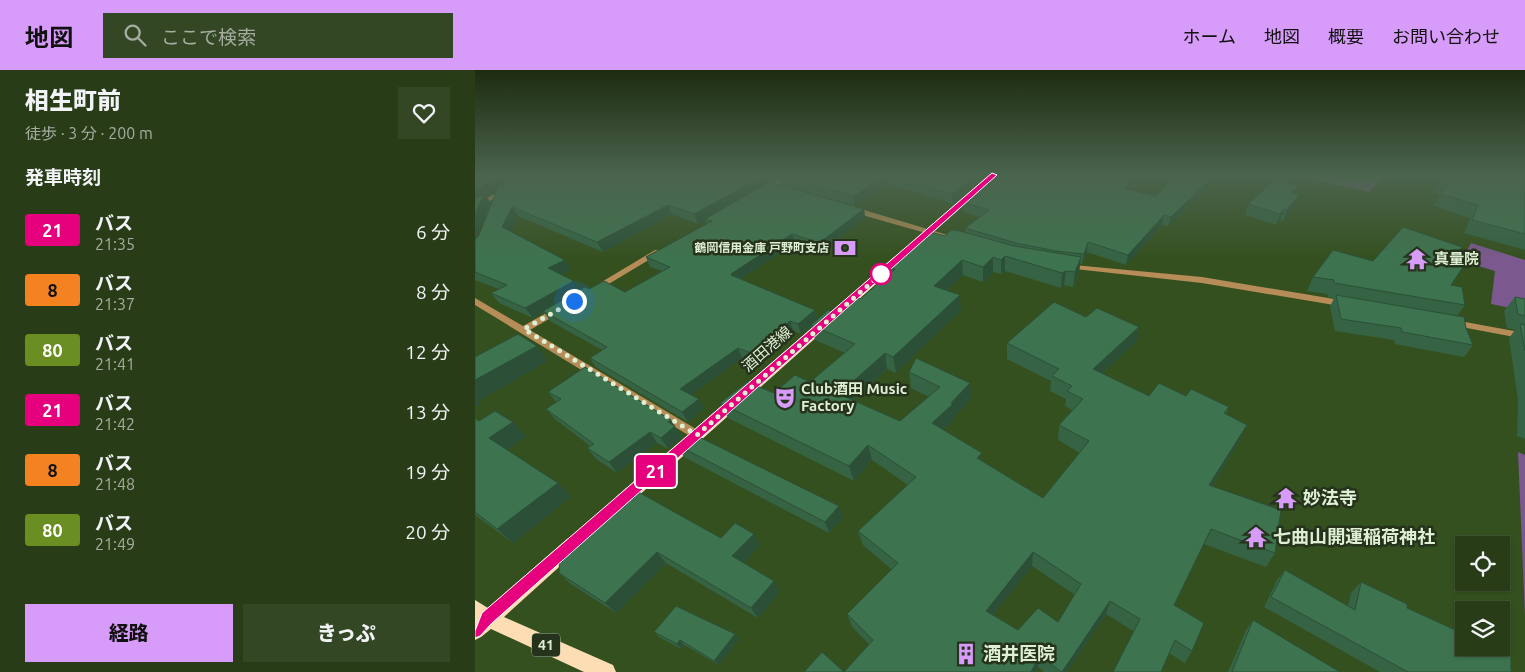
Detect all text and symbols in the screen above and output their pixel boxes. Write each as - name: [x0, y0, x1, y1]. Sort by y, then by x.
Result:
- search box: [103, 13, 453, 58]
- icon: search: [121, 21, 149, 49]
- text: 地図: [25, 24, 73, 51]
- text: ここで検索: [161, 26, 256, 48]
- text: ホーム: [1183, 26, 1236, 46]
- text: 地図: [1264, 26, 1300, 46]
- text: 概要: [1328, 26, 1364, 46]
- text: お問い合わせ: [1392, 26, 1500, 46]
- text: 相生町前: [25, 87, 121, 114]
- button: heart: [398, 87, 450, 139]
- text: 徒歩 · 3 分 · 200 m: [25, 124, 153, 142]
- text: 発車時刻: [25, 166, 101, 188]
- text: バス: [95, 212, 133, 234]
- text: 21: [42, 220, 63, 240]
- text: 6 分: [416, 221, 450, 243]
- text: 21:35: [95, 235, 135, 253]
- bank icon: 鶴岡信用金庫 戸野町支店: [832, 235, 858, 261]
- place label: 鶴岡信用金庫 戸野町支店: [694, 241, 829, 254]
- temple icon: 真量院: [1404, 246, 1430, 272]
- place label: 真量院: [1434, 250, 1479, 267]
- unlabelled marker: [870, 263, 892, 285]
- text: バス: [95, 272, 133, 294]
- text: 8: [47, 280, 58, 300]
- text: 8 分: [416, 281, 450, 303]
- your location: [562, 289, 587, 314]
- text: 21:37: [95, 295, 135, 313]
- street label: 酒田港線: [738, 323, 795, 375]
- text: バス: [95, 332, 133, 354]
- text: 80: [42, 340, 63, 360]
- text: 12 分: [405, 341, 450, 363]
- text: 21:41: [95, 355, 135, 373]
- place label: Club酒田 Music Factory: [801, 380, 907, 414]
- theatre icon: Club酒田 Music Factory: [772, 385, 798, 411]
- text: バス: [95, 392, 133, 414]
- text: 21: [42, 400, 63, 420]
- text: 13 分: [405, 401, 450, 423]
- text: 21:42: [95, 415, 135, 433]
- text: バス: [95, 452, 133, 474]
- line badge: 21: [633, 455, 679, 487]
- text: 8: [47, 460, 58, 480]
- text: 19 分: [405, 461, 450, 483]
- text: 21: [646, 461, 666, 481]
- text: 21:48: [95, 475, 135, 493]
- temple icon: 妙法寺: [1273, 485, 1299, 511]
- place label: 妙法寺: [1303, 487, 1357, 507]
- text: バス: [95, 512, 133, 534]
- text: 80: [42, 520, 63, 540]
- text: 20 分: [405, 521, 450, 543]
- temple icon: 七曲山開運稲荷神社: [1243, 524, 1269, 550]
- place label: 七曲山開運稲荷神社: [1273, 526, 1435, 546]
- text: 21:49: [95, 535, 135, 553]
- map controls: [1455, 536, 1510, 656]
- button: locate: [1455, 536, 1510, 591]
- button: layers: [1455, 601, 1510, 656]
- button: 経路: [25, 604, 233, 662]
- button: きっぷ: [243, 604, 450, 662]
- road number: 41: [532, 634, 560, 656]
- building icon: 酒井医院: [953, 641, 979, 667]
- place label: 酒井医院: [983, 643, 1055, 663]

